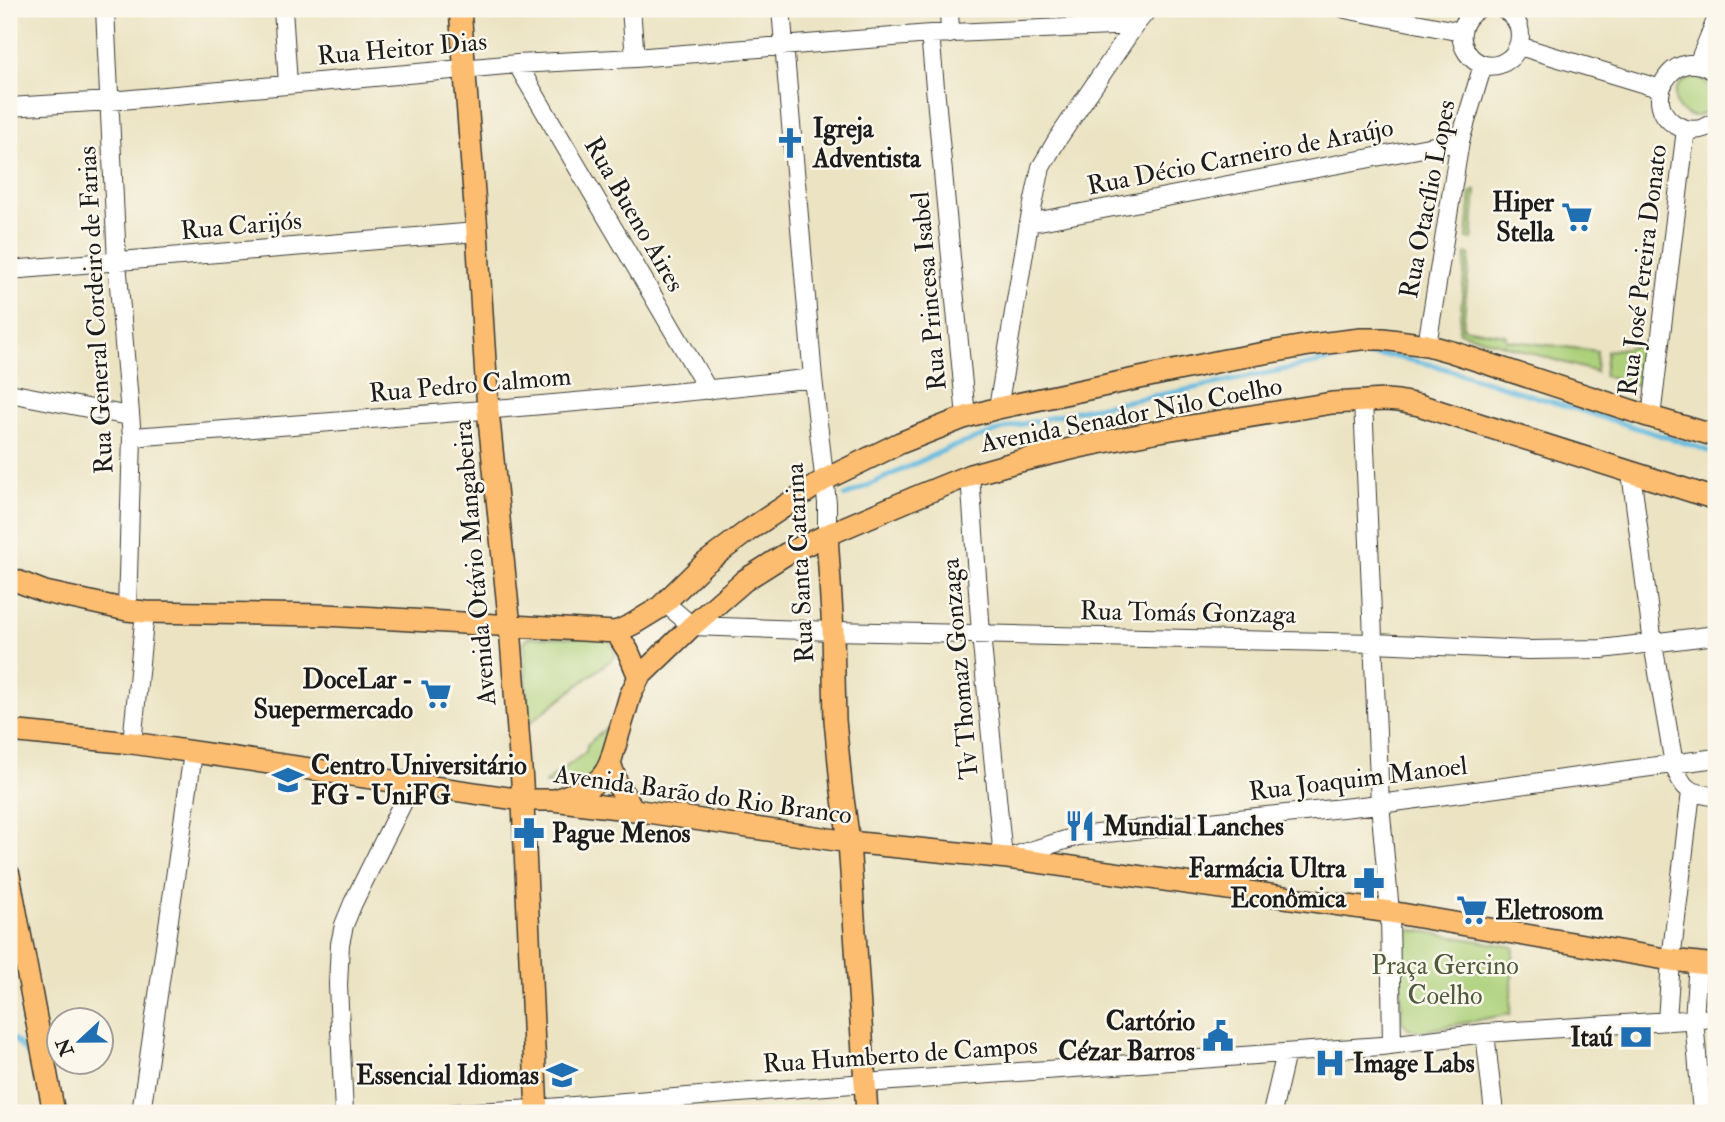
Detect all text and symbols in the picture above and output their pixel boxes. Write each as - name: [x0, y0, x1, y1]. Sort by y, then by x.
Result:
- street label: Rua Heitor Dias: [316, 26, 488, 72]
- street label: Rua Otacílio Lopes: [1393, 97, 1464, 301]
- street label: Rua Décio Carneiro de Araújo: [1084, 112, 1396, 202]
- place label: Igreja Adventista: [812, 113, 922, 175]
- church icon: Igreja Adventista: [773, 126, 807, 160]
- street label: Rua Bueno Aires: [577, 131, 691, 298]
- street label: Rua José Pereira Donato: [1612, 143, 1674, 398]
- street label: Rua General Cordeiro de Farias: [71, 145, 121, 475]
- place label: Hiper Stella: [1492, 187, 1555, 249]
- street label: Rua Princesa Isabel: [904, 190, 954, 392]
- supermarket icon: Hiper Stella: [1560, 200, 1594, 234]
- street label: Rua Carijós: [179, 205, 303, 247]
- street label: Rua Pedro Calmom: [368, 360, 572, 410]
- street label: Avenida Senador Nilo Coelho: [977, 370, 1285, 460]
- street label: Avenida Otávio Mangabeira: [447, 419, 503, 708]
- street label: Rua Santa Catarina: [779, 462, 821, 664]
- street label: Tv Thomaz Gonzaga: [934, 557, 986, 781]
- street label: Rua Tomás Gonzaga: [1080, 595, 1297, 631]
- place label: DoceLar - Suepermercado: [254, 664, 413, 727]
- supermarket icon: DoceLar - Suepermercado: [419, 677, 453, 711]
- place label: Centro Universitário FG - UniFG: [311, 750, 527, 812]
- street label: Rua Joaquim Manoel: [1247, 750, 1470, 808]
- street label: Avenida Barão do Rio Branco: [551, 758, 854, 832]
- school or university icon: Centro Universitário FG - UniFG: [271, 763, 305, 797]
- restaurant icon: Mundial Lanches: [1063, 809, 1097, 843]
- place label: Mundial Lanches: [1102, 811, 1284, 843]
- pharmacy icon: Pague Menos: [512, 816, 546, 850]
- place label: Pague Menos: [552, 818, 691, 851]
- place label: Farmácia Ultra Econômica: [1189, 853, 1347, 915]
- pharmacy icon: Farmácia Ultra Econômica: [1352, 866, 1386, 900]
- supermarket icon: Eletrosom: [1455, 893, 1489, 927]
- place label: Eletrosom: [1495, 895, 1604, 927]
- park label: Praça Gercino Coelho: [1371, 950, 1519, 1012]
- north arrow: [46, 1006, 116, 1076]
- place label: Cartório Cézar Barros: [1058, 1006, 1195, 1068]
- public building icon: Cartório Cézar Barros: [1201, 1019, 1235, 1053]
- bank icon: Itaú: [1619, 1020, 1653, 1054]
- place label: Itaú: [1570, 1022, 1614, 1054]
- street label: Rua Humberto de Campos: [761, 1029, 1039, 1082]
- text: N: [50, 1034, 80, 1060]
- hospital icon: Image Labs: [1313, 1046, 1347, 1080]
- place label: Image Labs: [1353, 1048, 1475, 1081]
- school or university icon: Essencial Idiomas: [545, 1058, 579, 1092]
- place label: Essencial Idiomas: [356, 1060, 539, 1092]

